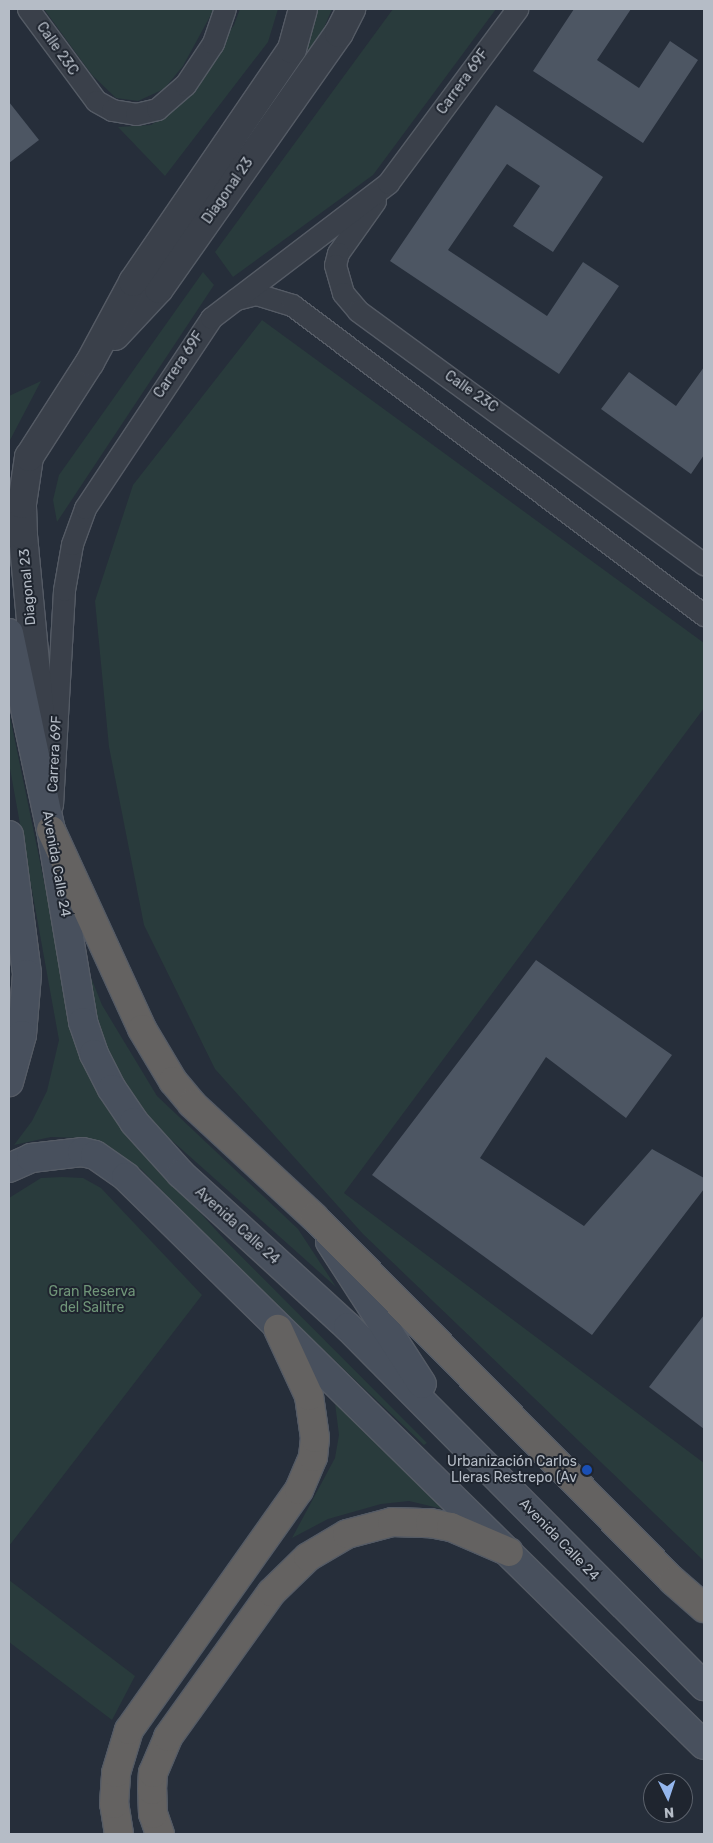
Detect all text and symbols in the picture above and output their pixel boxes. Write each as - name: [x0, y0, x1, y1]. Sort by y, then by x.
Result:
- street label: Calle 23C: [33, 19, 81, 79]
- street label: Carrera 69F: [434, 46, 492, 118]
- street label: Diagonal 23: [199, 155, 257, 227]
- street label: Carrera 69F: [151, 329, 207, 401]
- street label: Calle 23C: [441, 368, 501, 416]
- street label: Diagonal 23: [16, 548, 40, 626]
- street label: Carrera 69F: [45, 715, 65, 793]
- street label: Avenida Calle 24: [38, 810, 74, 918]
- street label: Avenida Calle 24: [191, 1184, 283, 1268]
- park label: Gran Reserva del Salitre: [49, 1284, 135, 1316]
- place label: Urbanización Carlos Lleras Restrepo (Av: [447, 1454, 577, 1486]
- marker: Urbanización Carlos Lleras Restrepo (Av: [581, 1464, 593, 1476]
- street label: Avenida Calle 24: [516, 1495, 602, 1585]
- north arrow: [643, 1773, 693, 1823]
- text: N: [663, 1804, 675, 1821]

